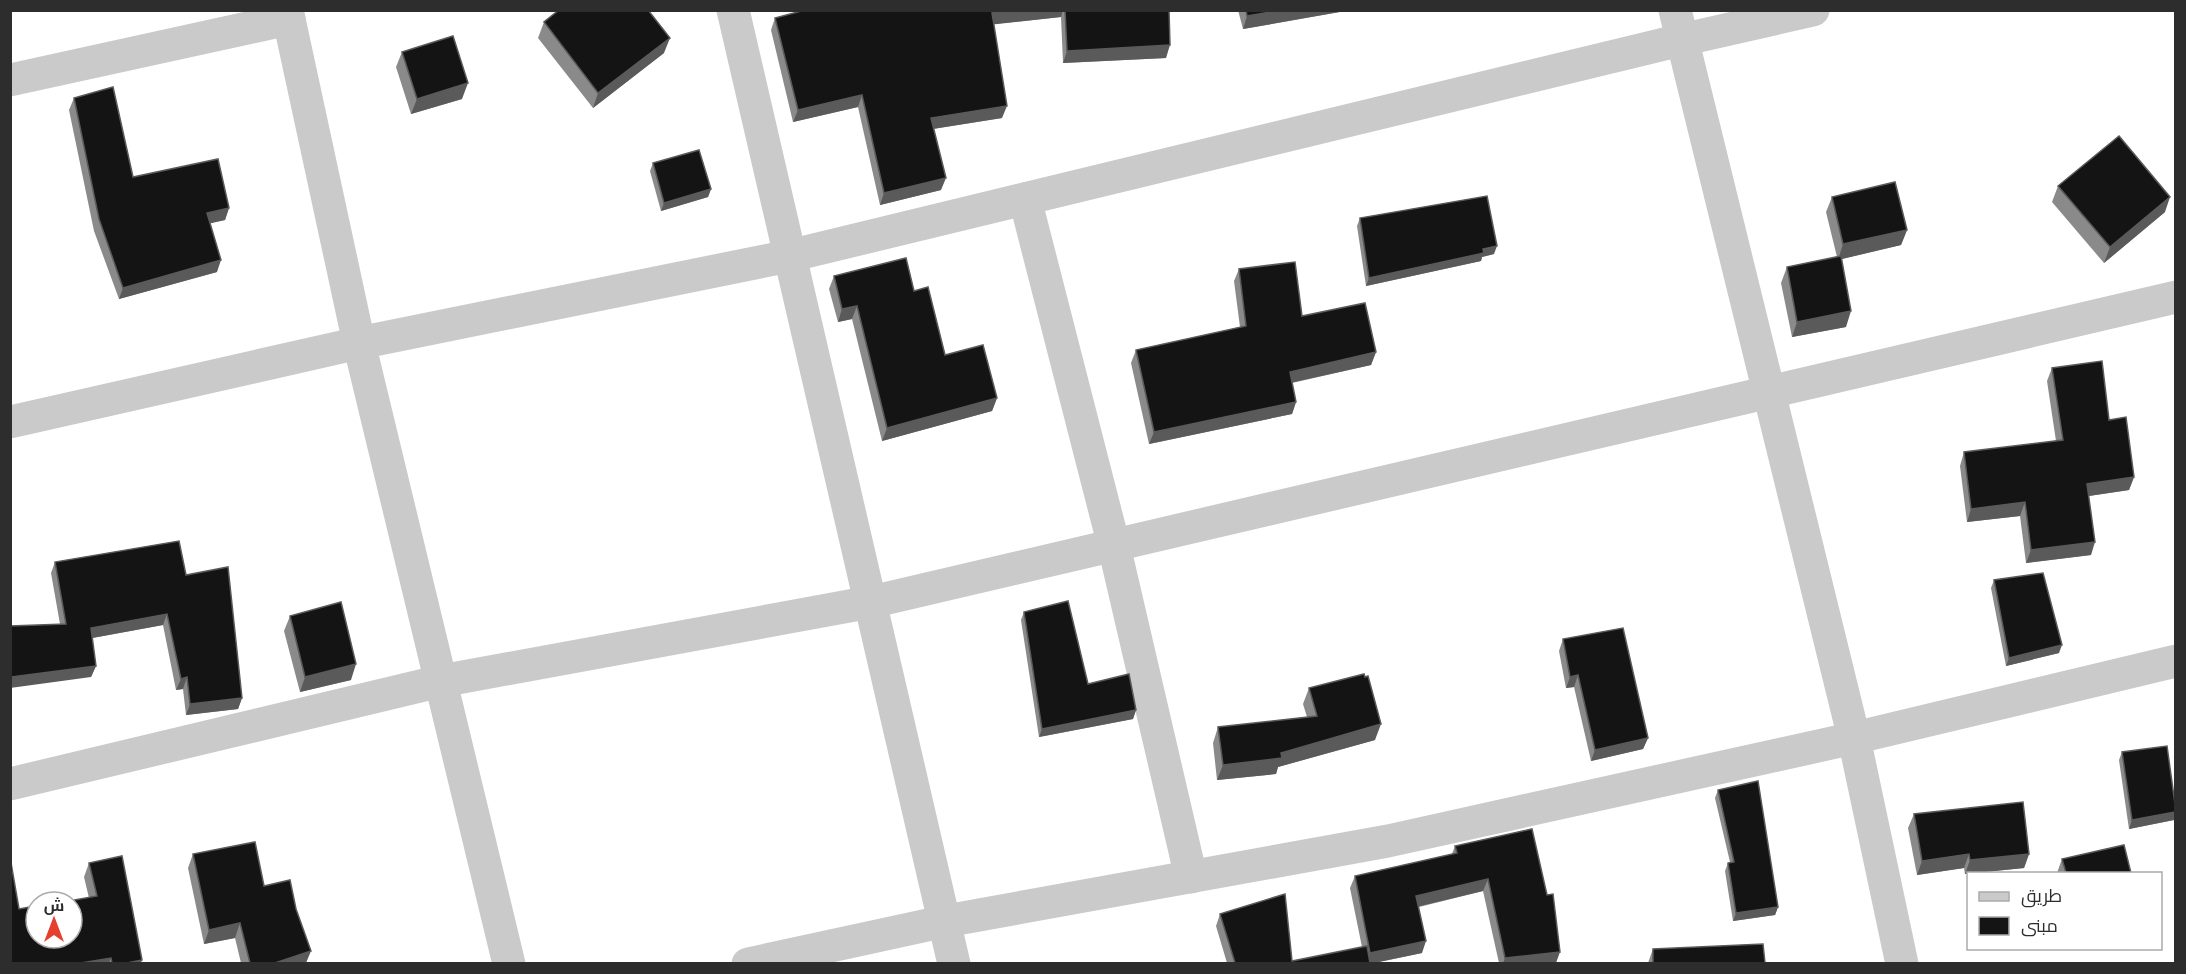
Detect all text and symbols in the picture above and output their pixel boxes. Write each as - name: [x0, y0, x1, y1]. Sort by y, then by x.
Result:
- legend: [1967, 872, 2162, 950]
- text: طريق: [2021, 884, 2062, 908]
- north arrow: [24, 890, 84, 950]
- text: ش: [44, 895, 64, 915]
- text: مبنى: [2021, 914, 2058, 937]

